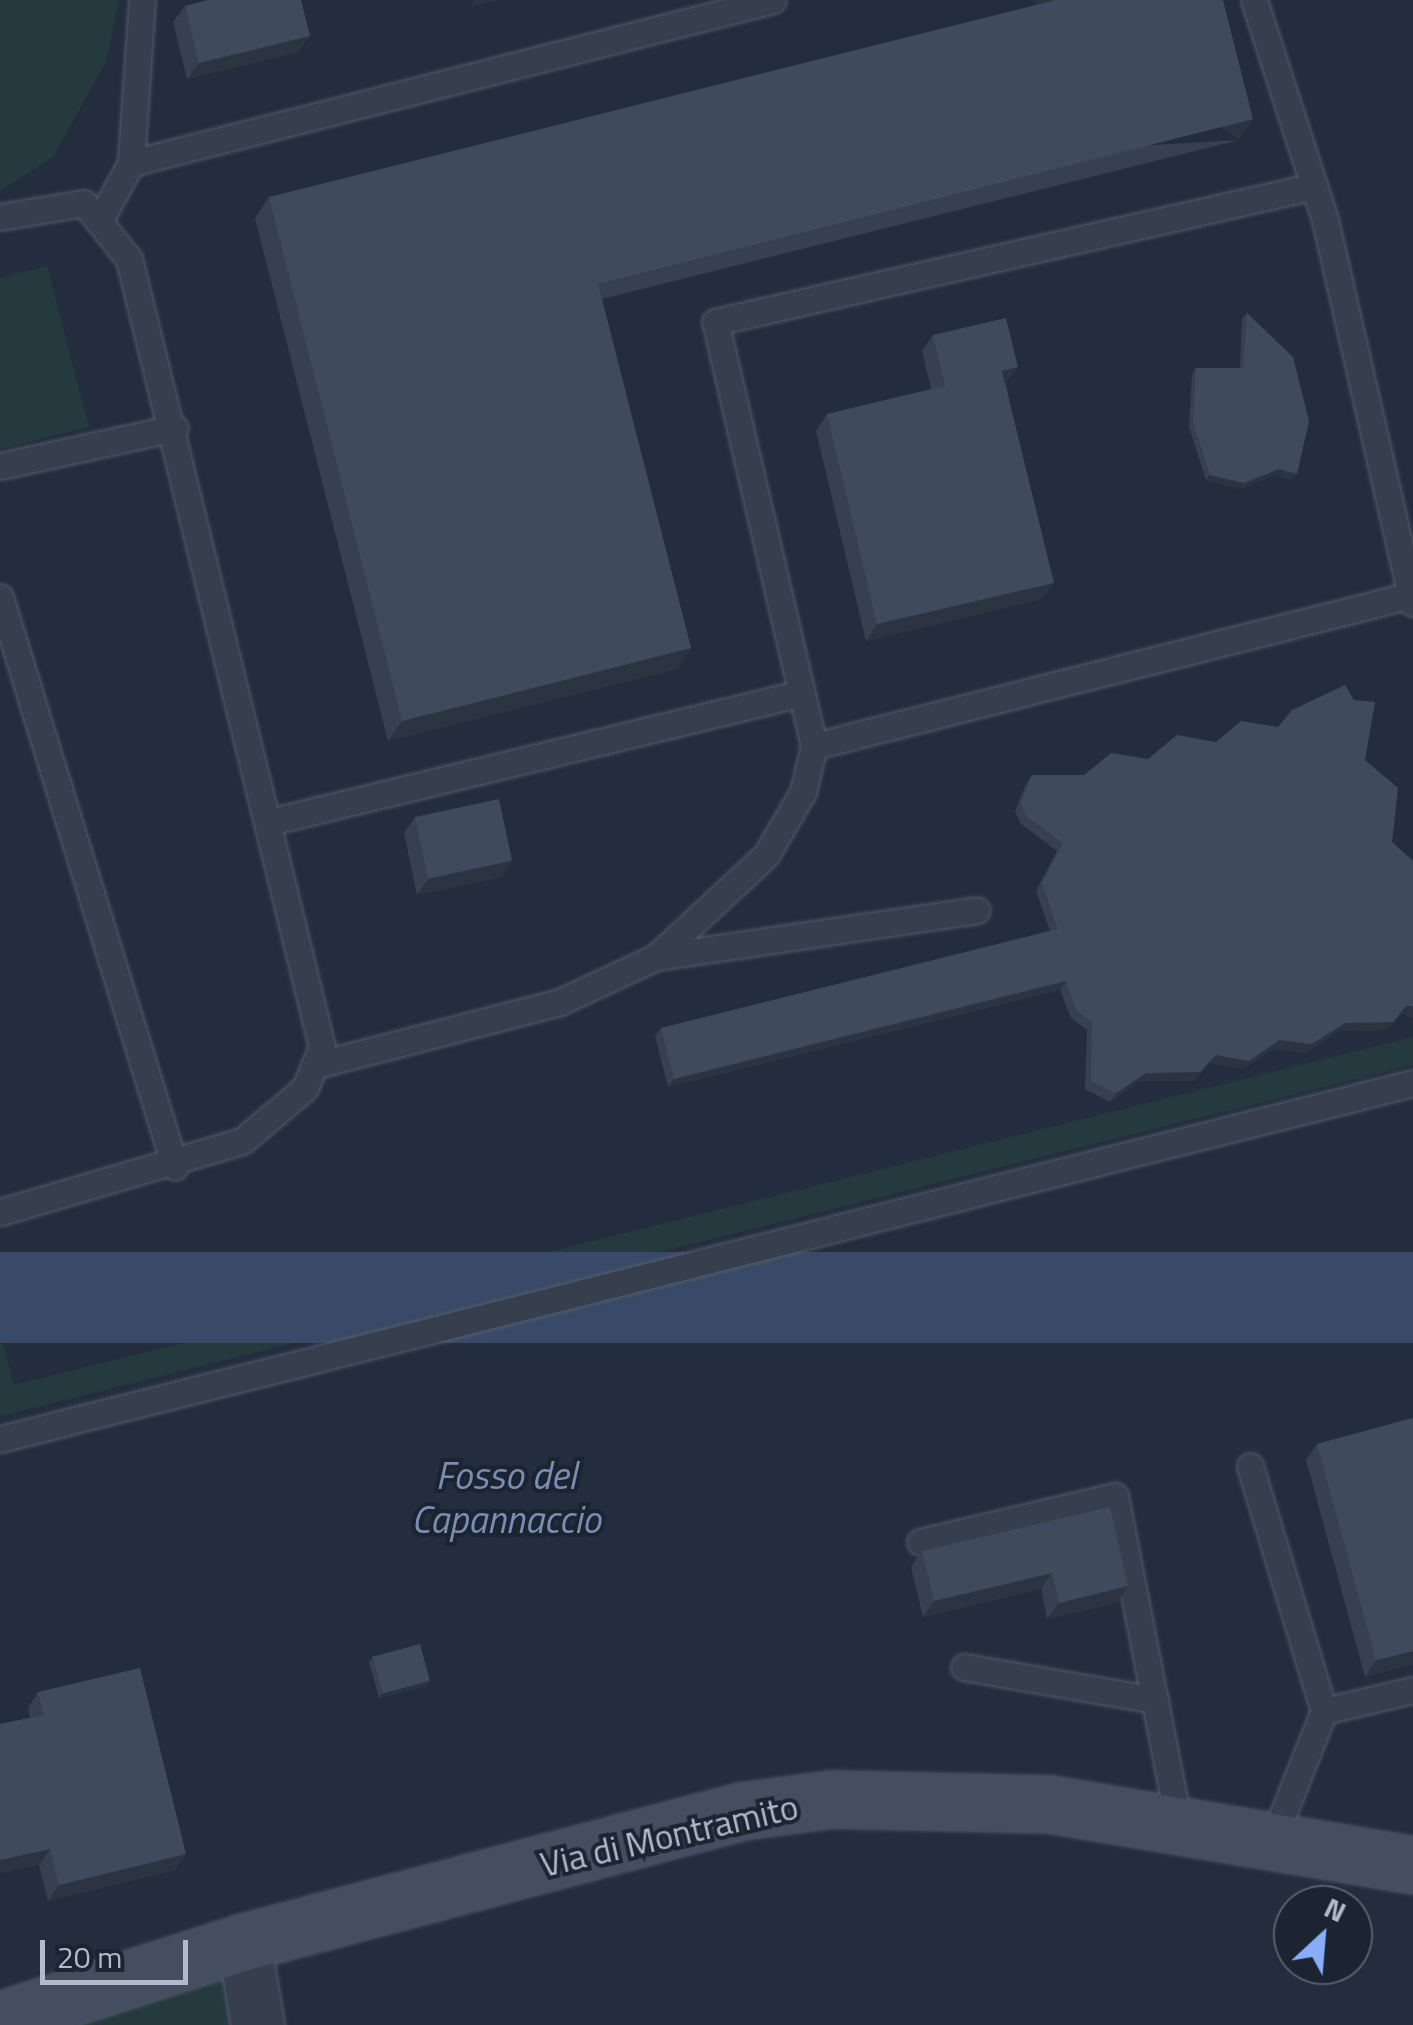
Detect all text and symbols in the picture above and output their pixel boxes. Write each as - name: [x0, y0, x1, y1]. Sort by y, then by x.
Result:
- water label: Fosso del Capannaccio: [411, 1453, 601, 1542]
- street label: Via di Montramito: [536, 1785, 802, 1885]
- north arrow: [1273, 1885, 1373, 1985]
- text: N: [1317, 1886, 1354, 1933]
- scale bar: [45, 1920, 192, 1982]
- text: 20 m: [57, 1934, 122, 1980]

